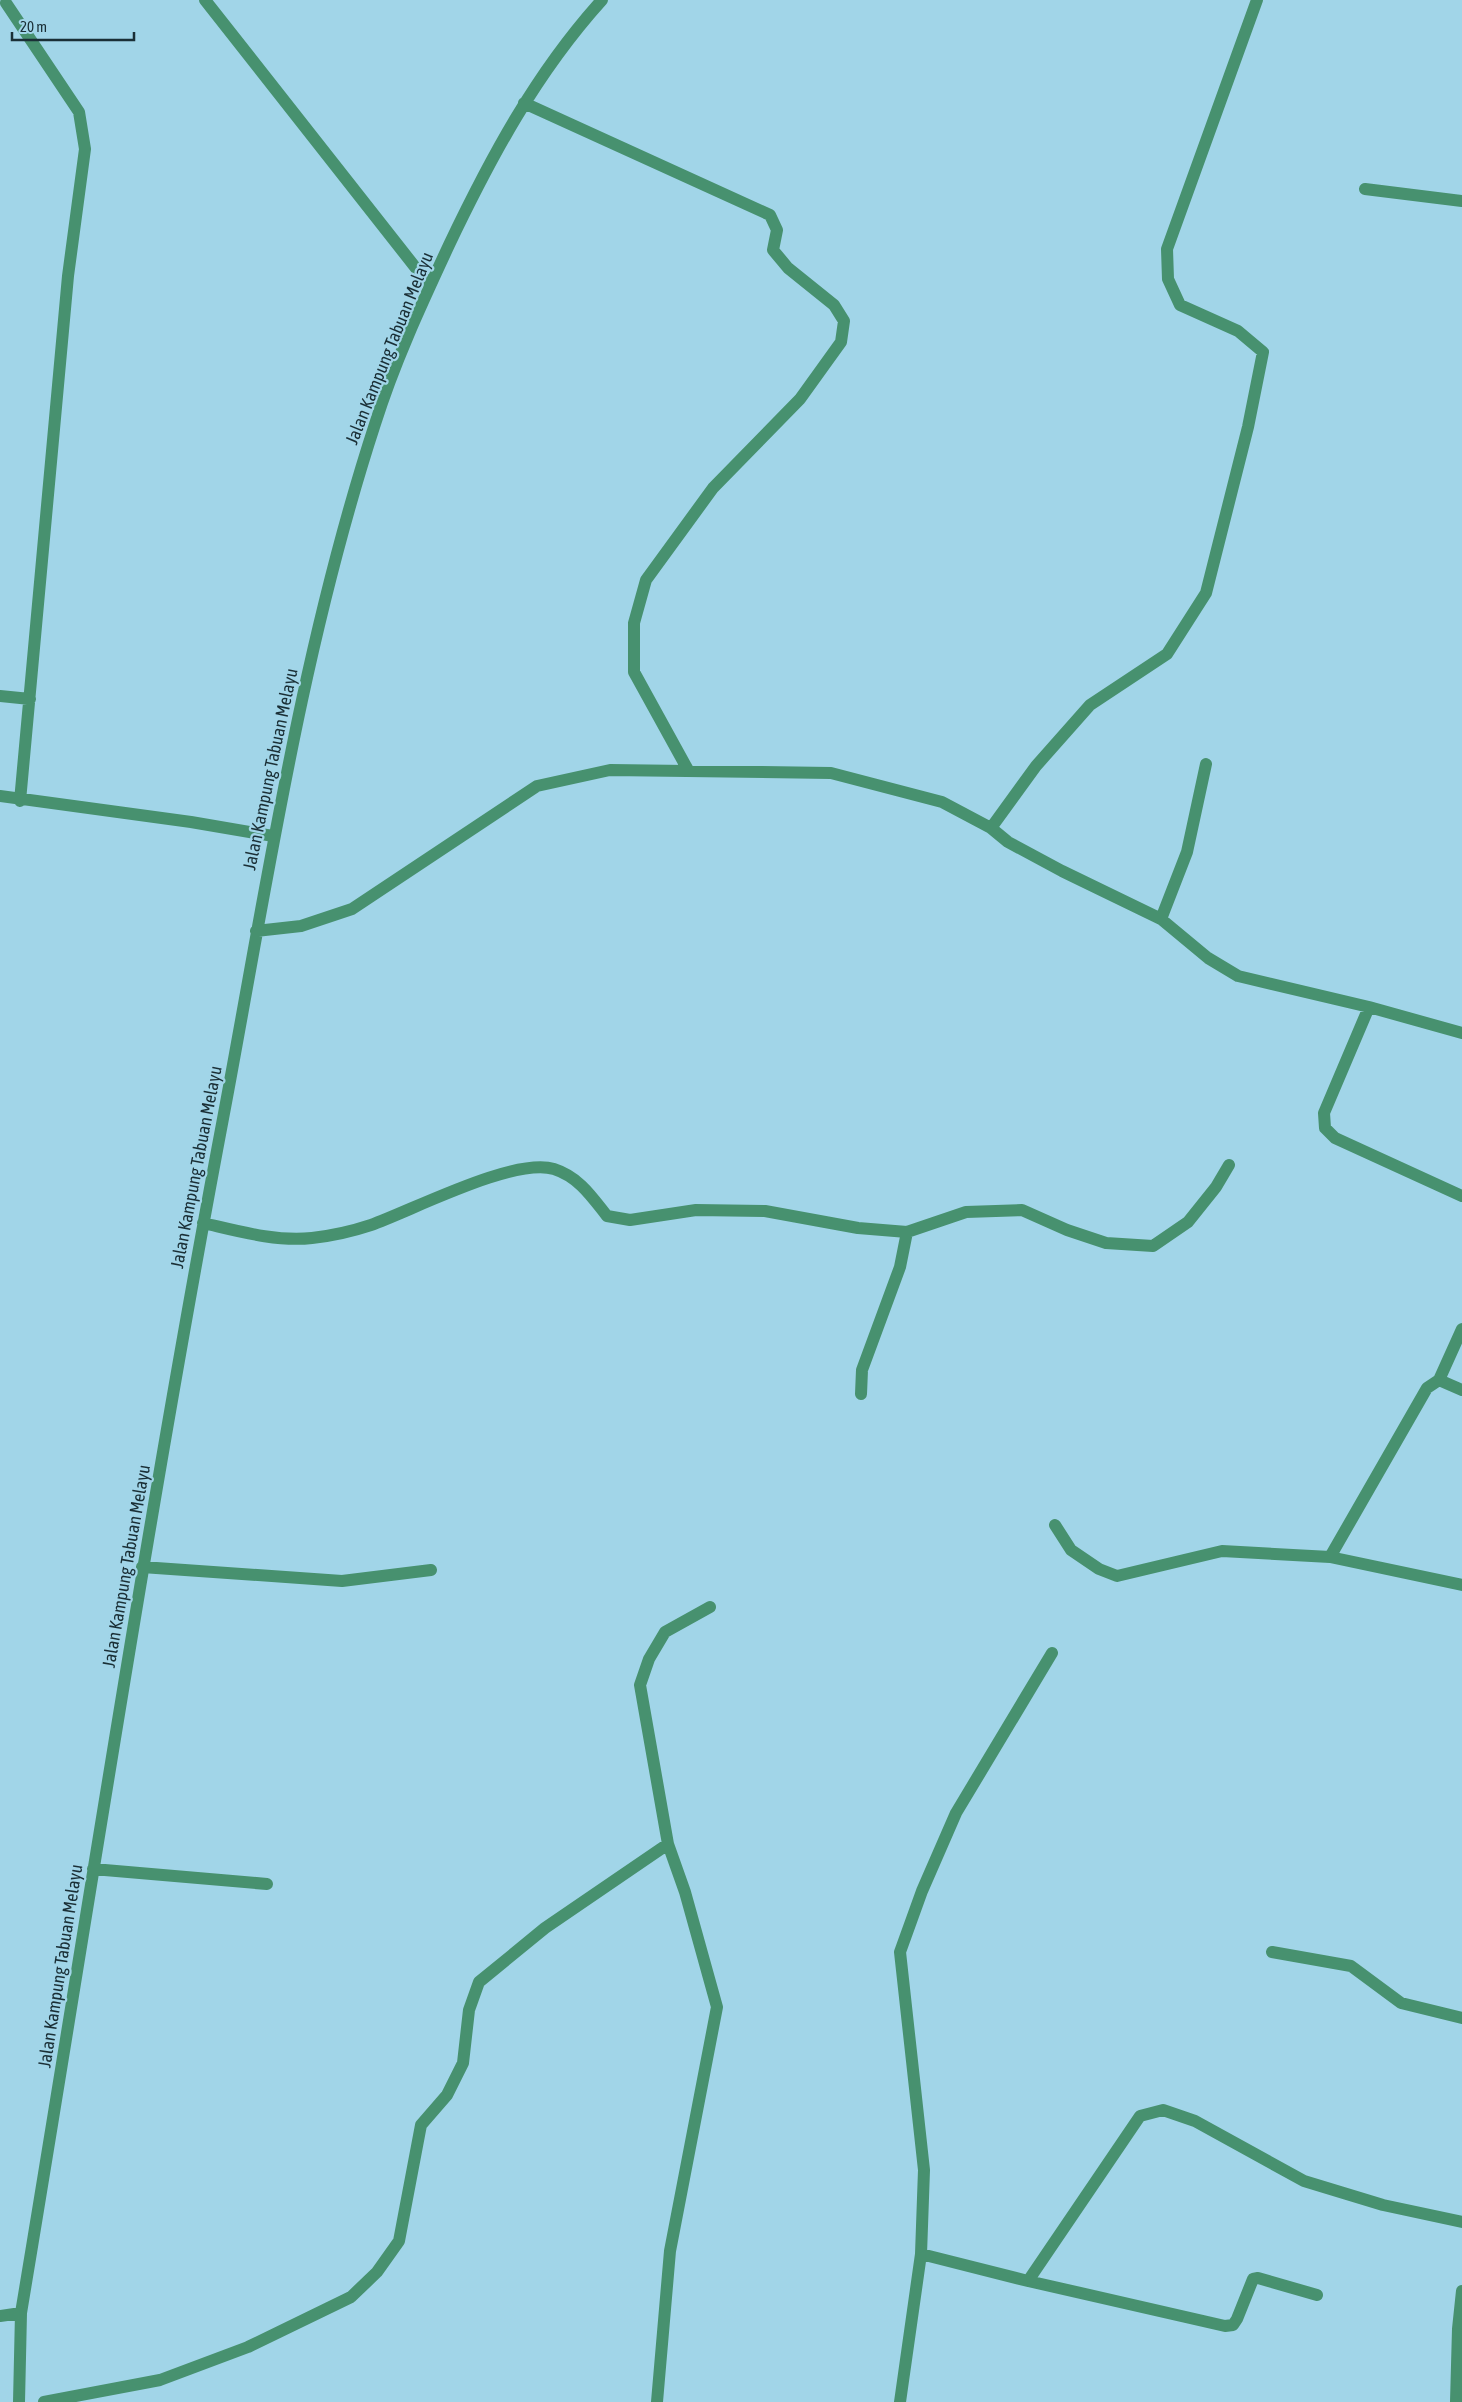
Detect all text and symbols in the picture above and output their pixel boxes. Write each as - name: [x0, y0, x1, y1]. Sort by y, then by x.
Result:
- scale bar: [12, 10, 135, 42]
- text: 20 m: [20, 18, 47, 35]
- street label: Jalan Kampung Tabuan Melayu: [341, 249, 437, 447]
- street label: Jalan Kampung Tabuan Melayu: [238, 666, 302, 872]
- street label: Jalan Kampung Tabuan Melayu: [166, 1064, 226, 1270]
- street label: Jalan Kampung Tabuan Melayu: [98, 1463, 154, 1669]
- street label: Jalan Kampung Tabuan Melayu: [34, 1863, 86, 2069]

